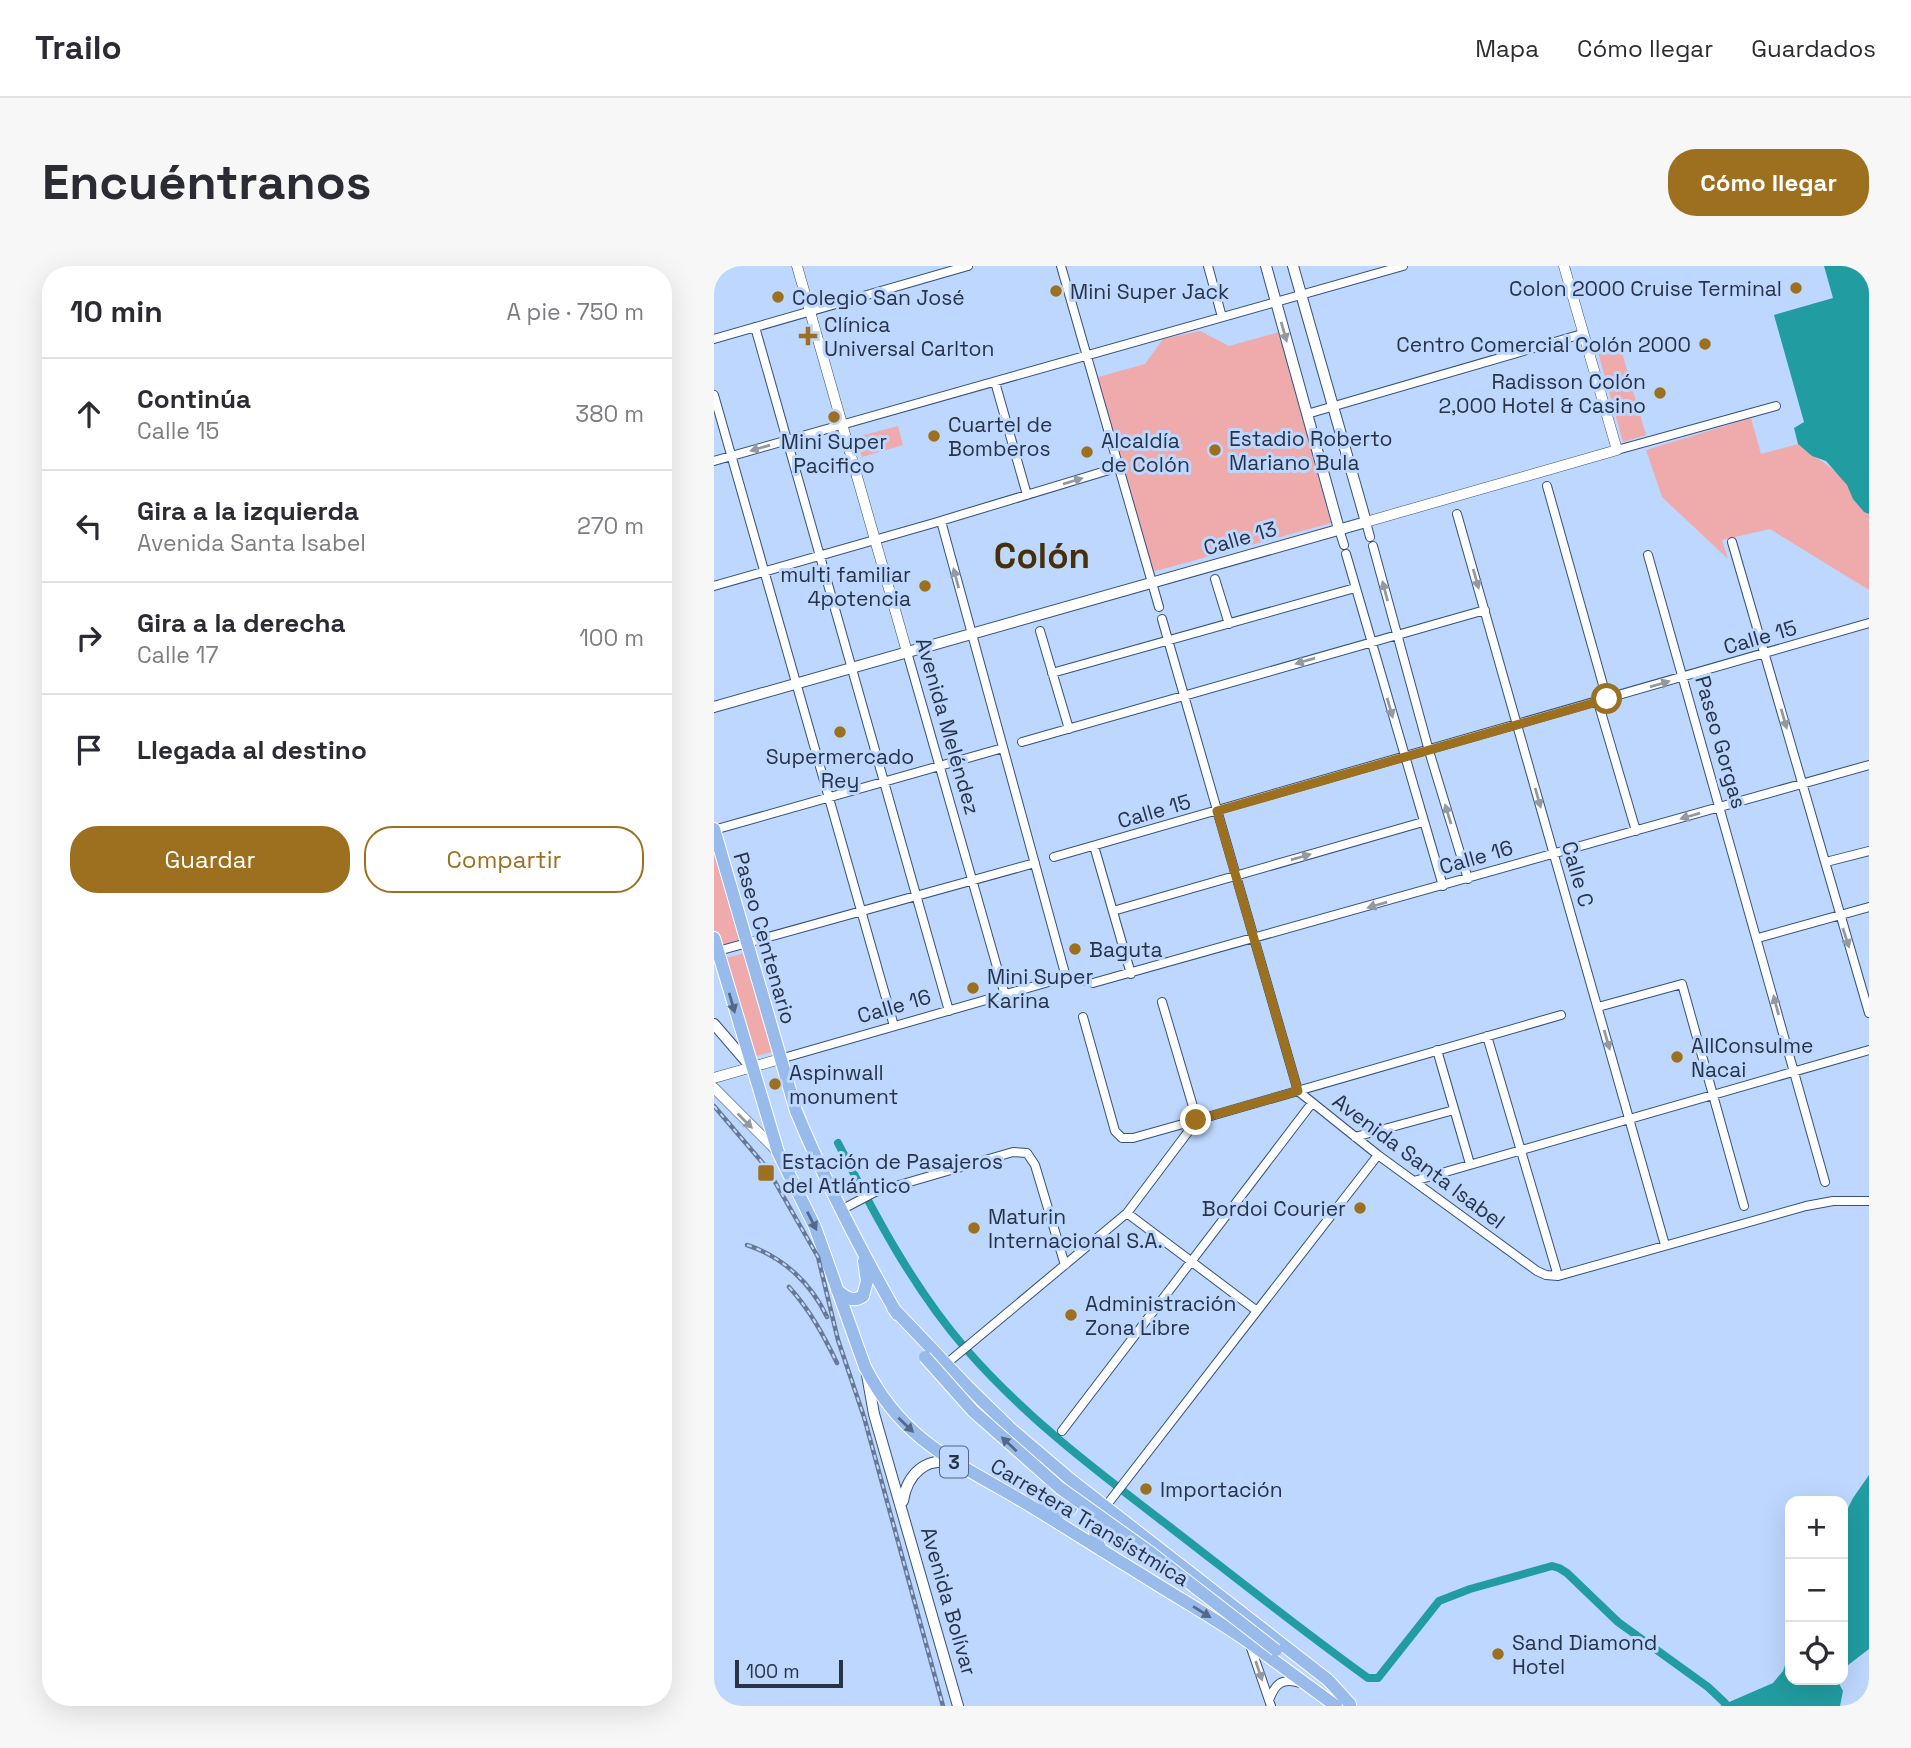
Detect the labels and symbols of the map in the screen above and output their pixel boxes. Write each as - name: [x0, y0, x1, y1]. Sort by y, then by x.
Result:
- place label: Colon 2000 Cruise Terminal: [1509, 275, 1782, 302]
- place label: Mini Super Jack: [1070, 278, 1229, 305]
- marker: Colon 2000 Cruise Terminal: [1788, 280, 1804, 296]
- marker: Mini Super Jack: [1048, 283, 1064, 299]
- place label: Colegio San José: [792, 284, 965, 311]
- marker: Colegio San José: [770, 289, 786, 305]
- place label: Clínica Universal Carlton: [824, 311, 994, 362]
- one-way arrow: [1279, 321, 1290, 343]
- marker: Clínica Universal Carlton: [798, 326, 818, 346]
- place label: Centro Comercial Colón 2000: [1396, 331, 1691, 358]
- marker: Centro Comercial Colón 2000: [1697, 336, 1713, 352]
- place label: Radisson Colón 2,000 Hotel & Casino: [1438, 368, 1646, 419]
- marker: Radisson Colón 2,000 Hotel & Casino: [1652, 385, 1668, 401]
- marker: Mini Super Pacifico: [826, 409, 842, 425]
- place label: Cuartel de Bomberos: [948, 411, 1053, 462]
- place label: Estadio Roberto Mariano Bula: [1229, 425, 1392, 476]
- place label: Alcaldía de Colón: [1101, 427, 1190, 478]
- place label: Mini Super Pacifico: [781, 428, 887, 479]
- marker: Cuartel de Bomberos: [926, 428, 942, 444]
- marker: Estadio Roberto Mariano Bula: [1207, 442, 1223, 458]
- one-way arrow: [749, 444, 770, 454]
- marker: Alcaldía de Colón: [1079, 444, 1095, 460]
- one-way arrow: [1063, 476, 1084, 486]
- street label: Calle 13: [1200, 515, 1280, 561]
- district label: Colón: [994, 534, 1090, 578]
- place label: multi familiar 4potencia: [780, 561, 911, 612]
- one-way arrow: [950, 566, 961, 588]
- one-way arrow: [1471, 568, 1482, 590]
- marker: multi familiar 4potencia: [917, 578, 933, 594]
- one-way arrow: [1379, 580, 1389, 601]
- street label: Calle 15: [1720, 614, 1800, 660]
- street label: Avenida Meléndez: [910, 634, 986, 818]
- one-way arrow: [1294, 657, 1315, 667]
- street label: Paseo Gorgas: [1689, 672, 1753, 812]
- one-way arrow: [1649, 678, 1670, 688]
- route start: [1591, 683, 1622, 714]
- one-way arrow: [1385, 698, 1395, 719]
- one-way arrow: [1779, 709, 1789, 730]
- marker: Supermercado Rey: [832, 724, 848, 740]
- place label: Supermercado Rey: [766, 743, 914, 794]
- street label: Calle 15: [1114, 788, 1194, 834]
- one-way arrow: [1534, 788, 1544, 809]
- one-way arrow: [1443, 803, 1453, 824]
- one-way arrow: [1679, 811, 1701, 822]
- street label: Calle 16: [1436, 834, 1516, 880]
- street label: Calle C: [1556, 838, 1600, 910]
- street label: Paseo Centenario: [728, 849, 802, 1027]
- one-way arrow: [1291, 851, 1312, 861]
- one-way arrow: [1367, 900, 1388, 910]
- one-way arrow: [1841, 927, 1852, 948]
- place label: Baguta: [1089, 936, 1163, 963]
- marker: Baguta: [1067, 941, 1083, 957]
- place label: Mini Super Karina: [987, 963, 1093, 1014]
- marker: Mini Super Karina: [965, 980, 981, 996]
- street label: Calle 16: [854, 983, 934, 1029]
- one-way arrow: [728, 992, 738, 1013]
- one-way arrow: [1771, 994, 1781, 1015]
- one-way arrow: [1602, 1030, 1613, 1052]
- place label: AllConsulme Nacai: [1691, 1032, 1813, 1083]
- marker: AllConsulme Nacai: [1669, 1049, 1685, 1065]
- place label: Aspinwall monument: [789, 1059, 898, 1110]
- marker: Aspinwall monument: [767, 1076, 783, 1092]
- street label: Avenida Santa Isabel: [1327, 1087, 1511, 1235]
- route end: [1180, 1104, 1211, 1135]
- one-way arrow: [737, 1112, 754, 1129]
- place label: Estación de Pasajeros del Atlántico: [782, 1148, 1003, 1199]
- marker: Estación de Pasajeros del Atlántico: [756, 1163, 776, 1183]
- place label: Bordoi Courier: [1202, 1195, 1346, 1222]
- marker: Bordoi Courier: [1352, 1200, 1368, 1216]
- place label: Maturin Internacional S.A.: [988, 1203, 1163, 1254]
- one-way arrow: [806, 1211, 817, 1231]
- marker: Maturin Internacional S.A.: [966, 1220, 982, 1236]
- place label: Administración Zona Libre: [1085, 1290, 1236, 1341]
- marker: Administración Zona Libre: [1063, 1307, 1079, 1323]
- one-way arrow: [898, 1417, 915, 1434]
- one-way arrow: [1000, 1436, 1018, 1452]
- road number: 3: [940, 1446, 968, 1478]
- street label: Carretera Transístmica: [986, 1452, 1194, 1592]
- place label: Importación: [1160, 1476, 1283, 1503]
- marker: Importación: [1138, 1481, 1154, 1497]
- street label: Avenida Bolívar: [915, 1524, 983, 1678]
- one-way arrow: [1192, 1606, 1211, 1619]
- place label: Sand Diamond Hotel: [1512, 1629, 1657, 1680]
- marker: Sand Diamond Hotel: [1490, 1646, 1506, 1662]
- scale bar: [735, 1657, 844, 1689]
- one-way arrow: [1254, 1660, 1265, 1681]

